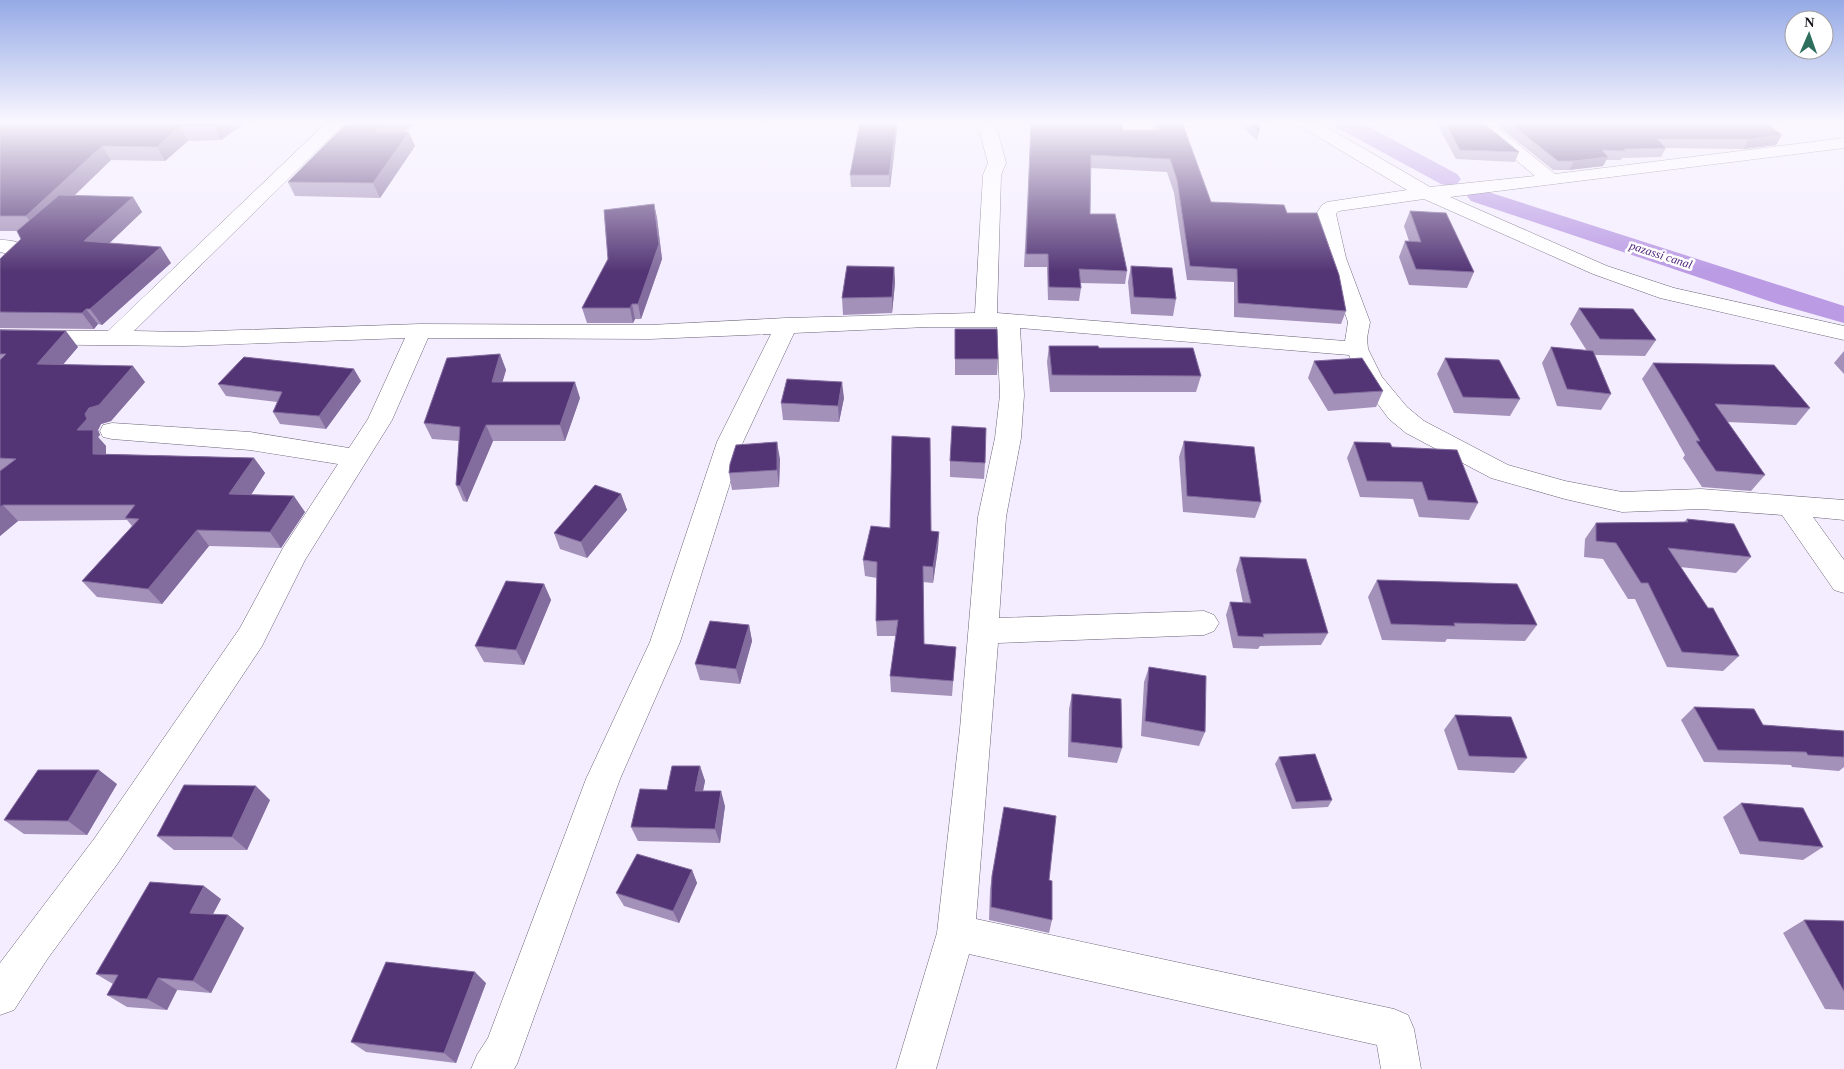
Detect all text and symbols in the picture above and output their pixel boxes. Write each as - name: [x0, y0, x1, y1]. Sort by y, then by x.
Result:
- north arrow: [1784, 10, 1834, 60]
- text: N: [1804, 15, 1815, 30]
- water label: pazassi canal: [1627, 238, 1695, 272]

